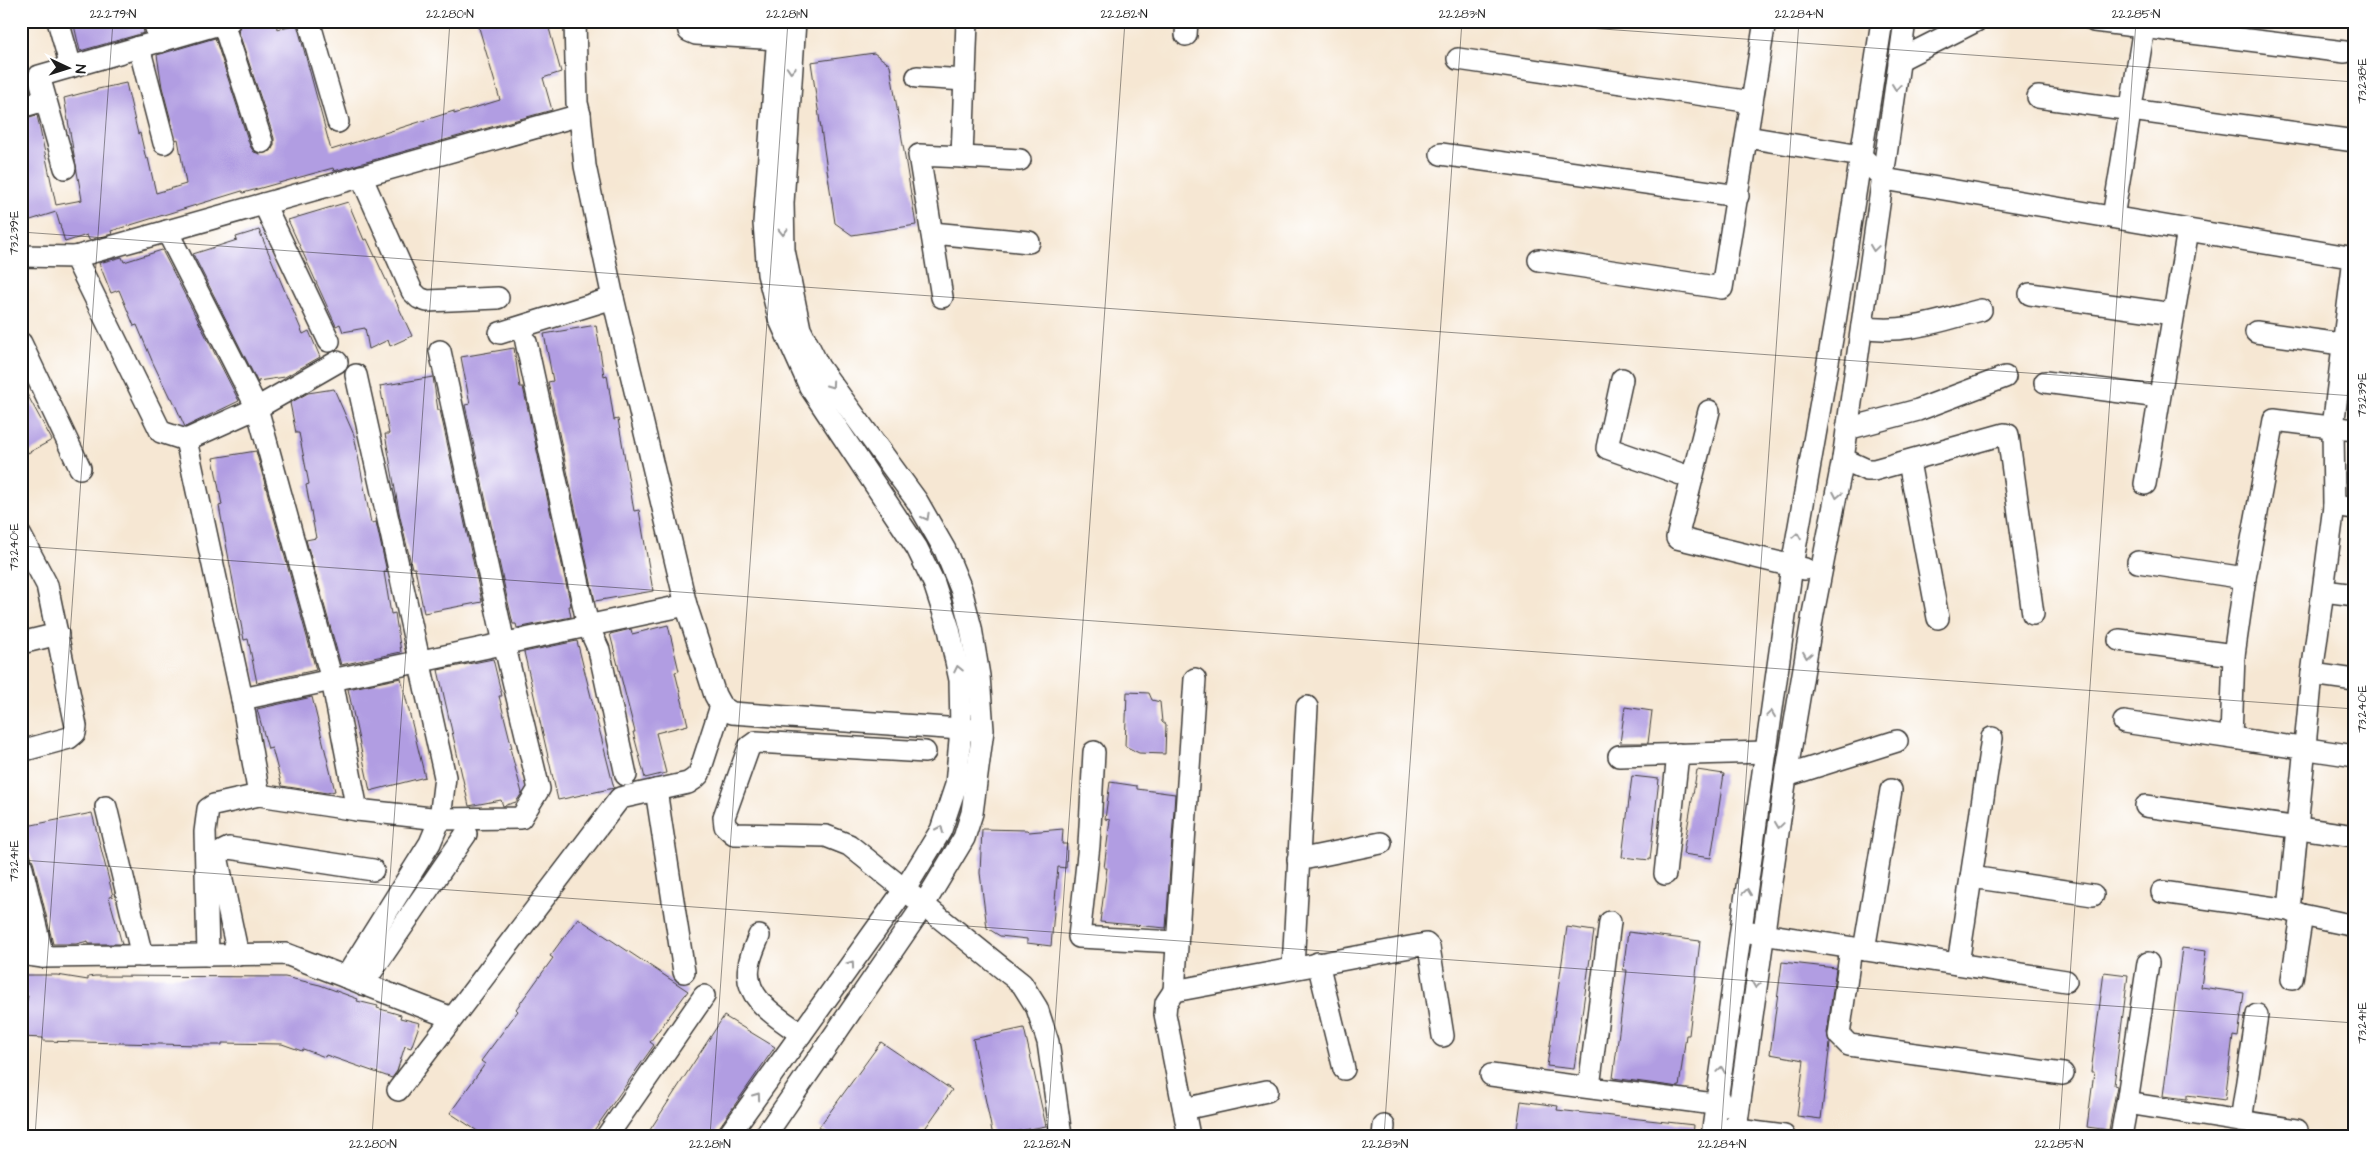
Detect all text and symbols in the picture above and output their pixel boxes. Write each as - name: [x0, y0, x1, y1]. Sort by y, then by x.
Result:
- text: 22.279°N: [90, 6, 137, 23]
- text: 22.280°N: [426, 6, 474, 23]
- text: 22.281°N: [766, 6, 808, 23]
- text: 22.282°N: [1100, 6, 1148, 23]
- text: 22.283°N: [1439, 6, 1486, 23]
- text: 22.284°N: [1775, 6, 1824, 23]
- text: 22.285°N: [2112, 6, 2161, 23]
- north arrow: [42, 42, 92, 92]
- text: 73.238°E: [2354, 58, 2371, 104]
- text: N: [70, 64, 90, 74]
- one-way arrow: [786, 66, 797, 74]
- one-way arrow: [1891, 83, 1902, 91]
- text: 73.239°E: [6, 211, 23, 255]
- one-way arrow: [778, 228, 789, 236]
- one-way arrow: [1869, 244, 1880, 252]
- text: 73.239°E: [2354, 373, 2371, 417]
- one-way arrow: [825, 379, 834, 388]
- one-way arrow: [1832, 491, 1842, 499]
- one-way arrow: [919, 511, 929, 520]
- text: 73.240°E: [6, 523, 23, 571]
- one-way arrow: [1792, 531, 1802, 540]
- one-way arrow: [1802, 650, 1812, 659]
- one-way arrow: [953, 665, 964, 674]
- text: 73.240°E: [2354, 685, 2371, 733]
- one-way arrow: [1766, 709, 1776, 718]
- one-way arrow: [1774, 821, 1785, 829]
- one-way arrow: [934, 825, 944, 834]
- text: 73.241°E: [6, 840, 23, 882]
- one-way arrow: [1741, 888, 1752, 896]
- one-way arrow: [845, 960, 854, 970]
- one-way arrow: [1751, 981, 1761, 990]
- text: 73.241°E: [2354, 1002, 2371, 1044]
- one-way arrow: [1715, 1066, 1726, 1074]
- one-way arrow: [751, 1092, 760, 1102]
- text: 22.280°N: [349, 1136, 397, 1153]
- text: 22.281°N: [689, 1136, 731, 1153]
- text: 22.282°N: [1023, 1136, 1071, 1153]
- text: 22.283°N: [1362, 1136, 1409, 1153]
- text: 22.284°N: [1698, 1136, 1747, 1153]
- text: 22.285°N: [2035, 1136, 2084, 1153]

